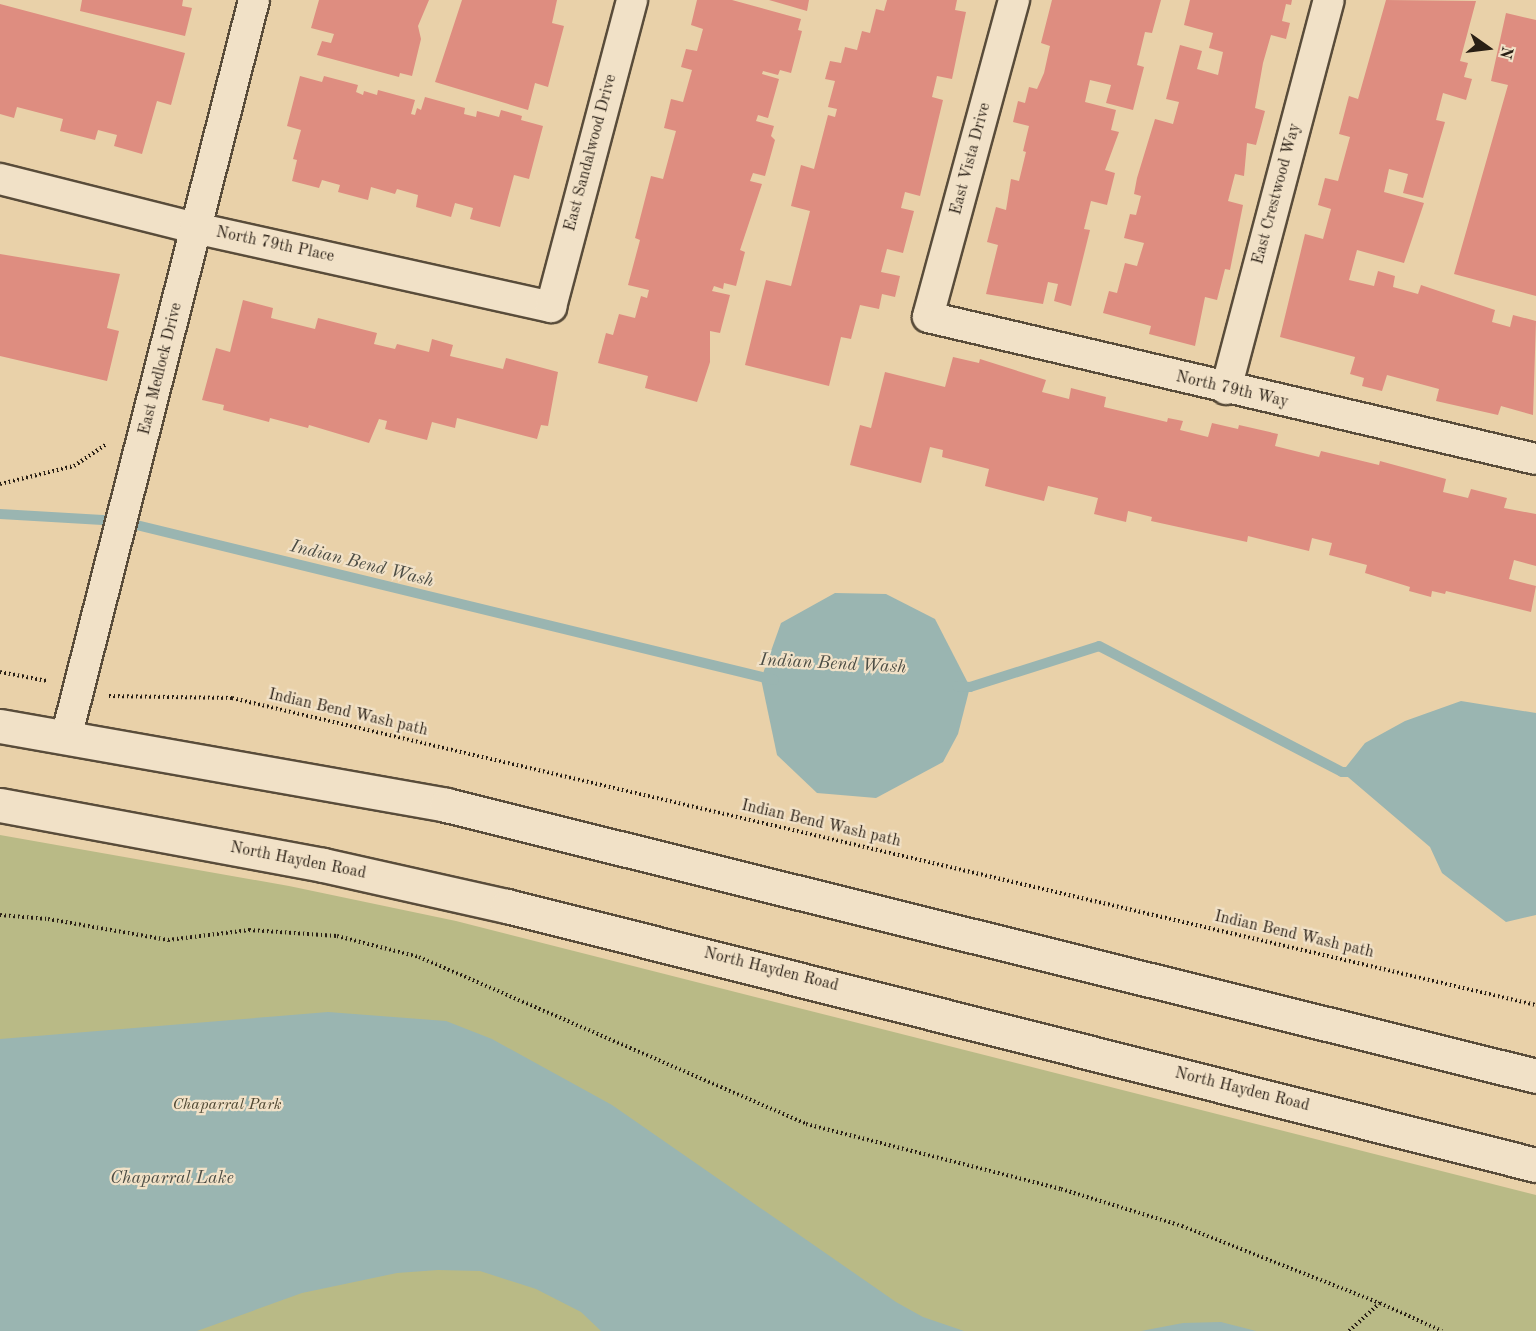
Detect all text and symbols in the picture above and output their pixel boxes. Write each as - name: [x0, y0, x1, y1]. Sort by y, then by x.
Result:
- north arrow: [1458, 18, 1518, 78]
- text: N: [1496, 44, 1515, 60]
- street label: East Sandalwood Drive: [561, 72, 621, 234]
- street label: East Vista Drive: [947, 101, 995, 217]
- street label: East Crestwood Way: [1249, 121, 1305, 267]
- street label: North 79th Place: [214, 223, 336, 267]
- street label: East Medlock Drive: [135, 301, 187, 437]
- street label: North 79th Way: [1174, 368, 1290, 412]
- water label: Indian Bend Wash: [288, 536, 436, 592]
- water label: Indian Bend Wash: [759, 649, 907, 679]
- street label: Indian Bend Wash path: [267, 685, 429, 741]
- street label: Indian Bend Wash path: [740, 796, 902, 852]
- street label: North Hayden Road: [228, 838, 368, 884]
- street label: Indian Bend Wash path: [1213, 907, 1375, 963]
- street label: North Hayden Road: [702, 944, 840, 996]
- street label: North Hayden Road: [1173, 1064, 1311, 1116]
- park label: Chaparral Park: [172, 1095, 282, 1115]
- water label: Chaparral Lake: [110, 1167, 234, 1189]

